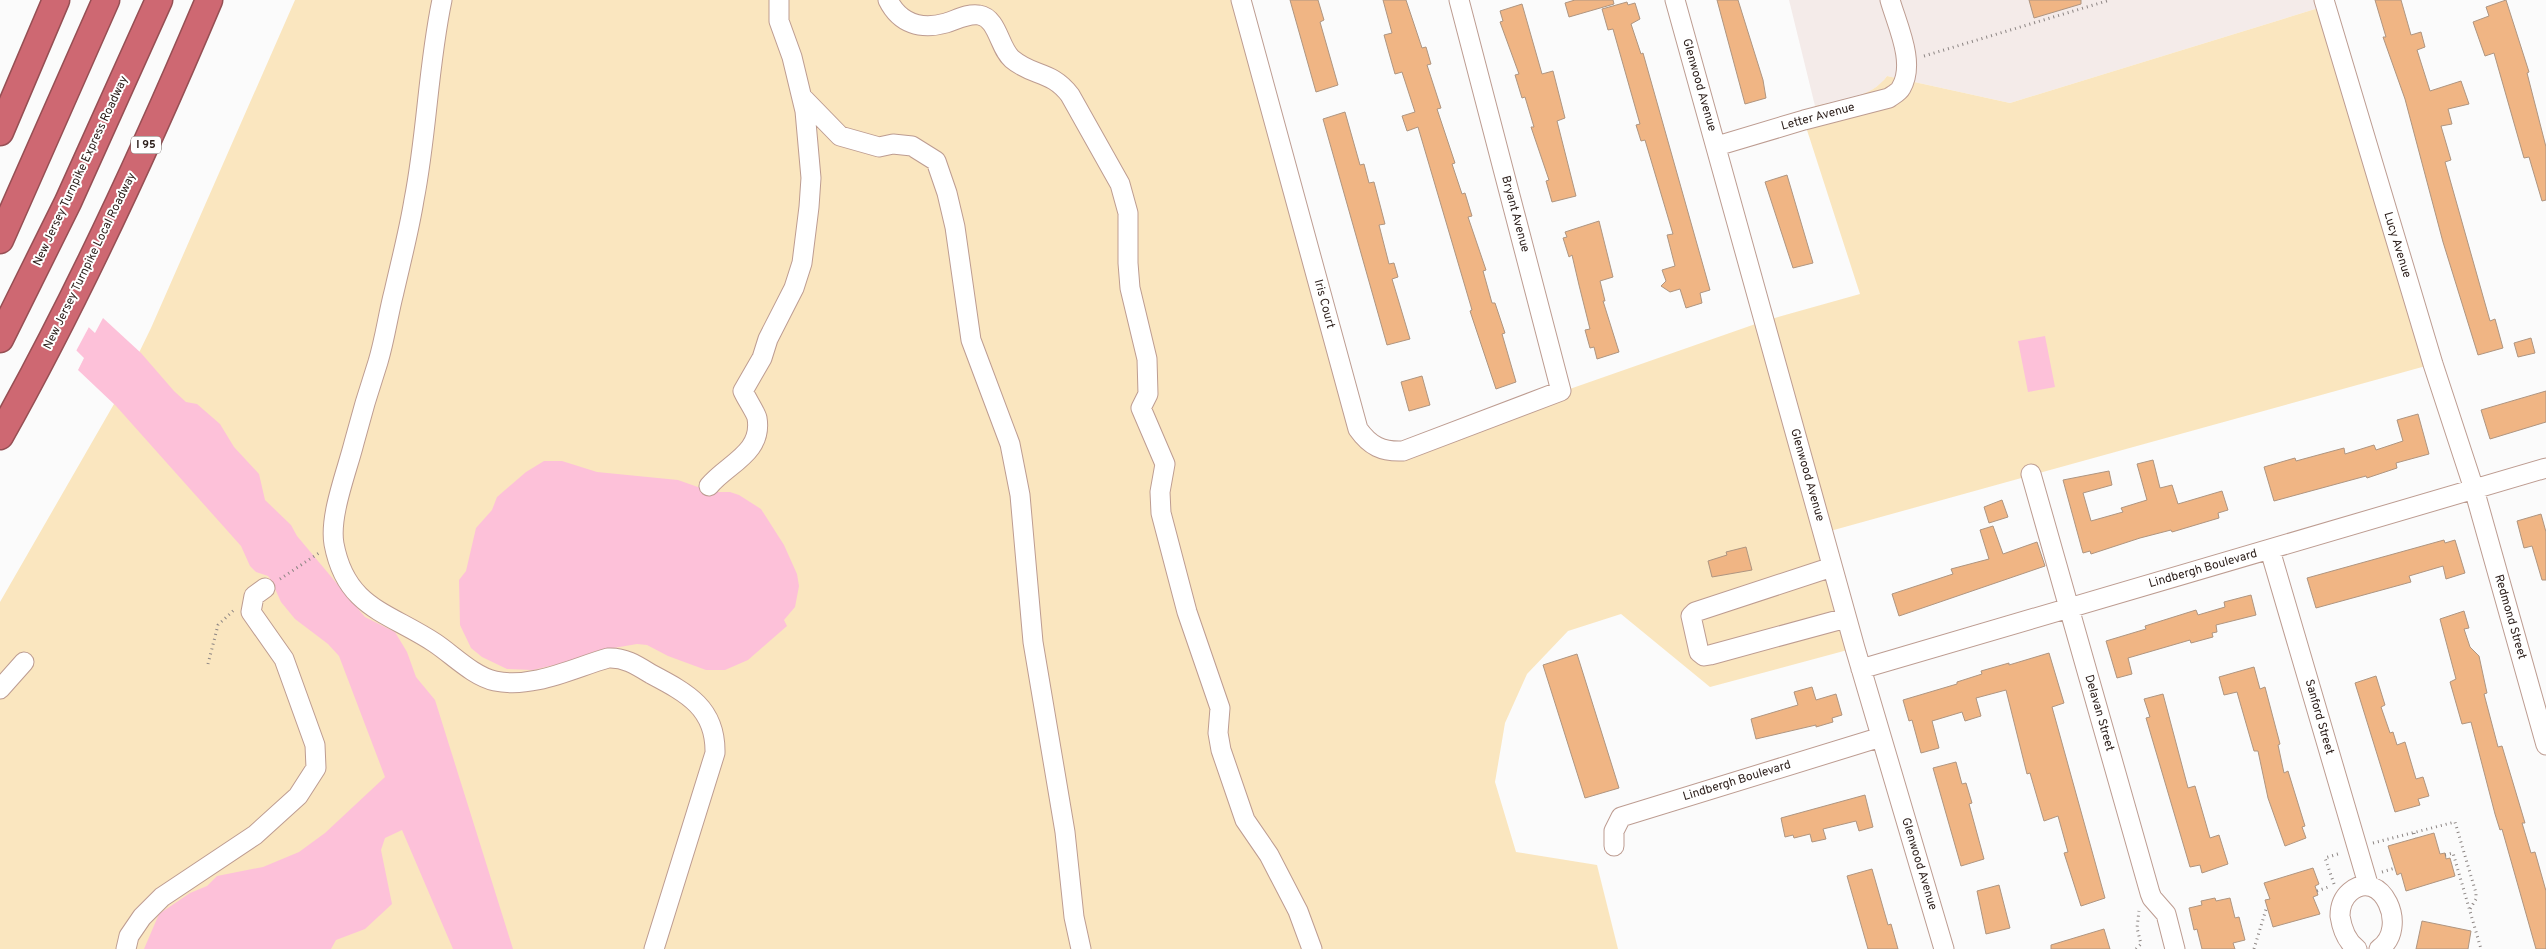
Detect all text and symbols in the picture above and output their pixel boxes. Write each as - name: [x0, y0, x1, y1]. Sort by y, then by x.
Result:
- street label: Glenwood Avenue: [1678, 37, 1720, 133]
- street label: New Jersey Turnpike Express Roadway: [30, 73, 132, 269]
- street label: Letter Avenue: [1779, 99, 1857, 135]
- road number: I 95: [131, 136, 161, 154]
- street label: New Jersey Turnpike Local Roadway: [40, 170, 140, 352]
- street label: Bryant Avenue: [1497, 174, 1533, 254]
- street label: Lucy Avenue: [2379, 210, 2415, 280]
- street label: Iris Court: [1310, 278, 1338, 330]
- street label: Glenwood Avenue: [1786, 427, 1828, 523]
- street label: Lindbergh Boulevard: [2147, 546, 2259, 592]
- street label: Redmond Street: [2490, 573, 2530, 661]
- street label: Delavan Street: [2080, 673, 2118, 753]
- street label: Sanford Street: [2301, 677, 2337, 757]
- street label: Lindbergh Boulevard: [1681, 757, 1793, 805]
- street label: Glenwood Avenue: [1897, 816, 1941, 912]

